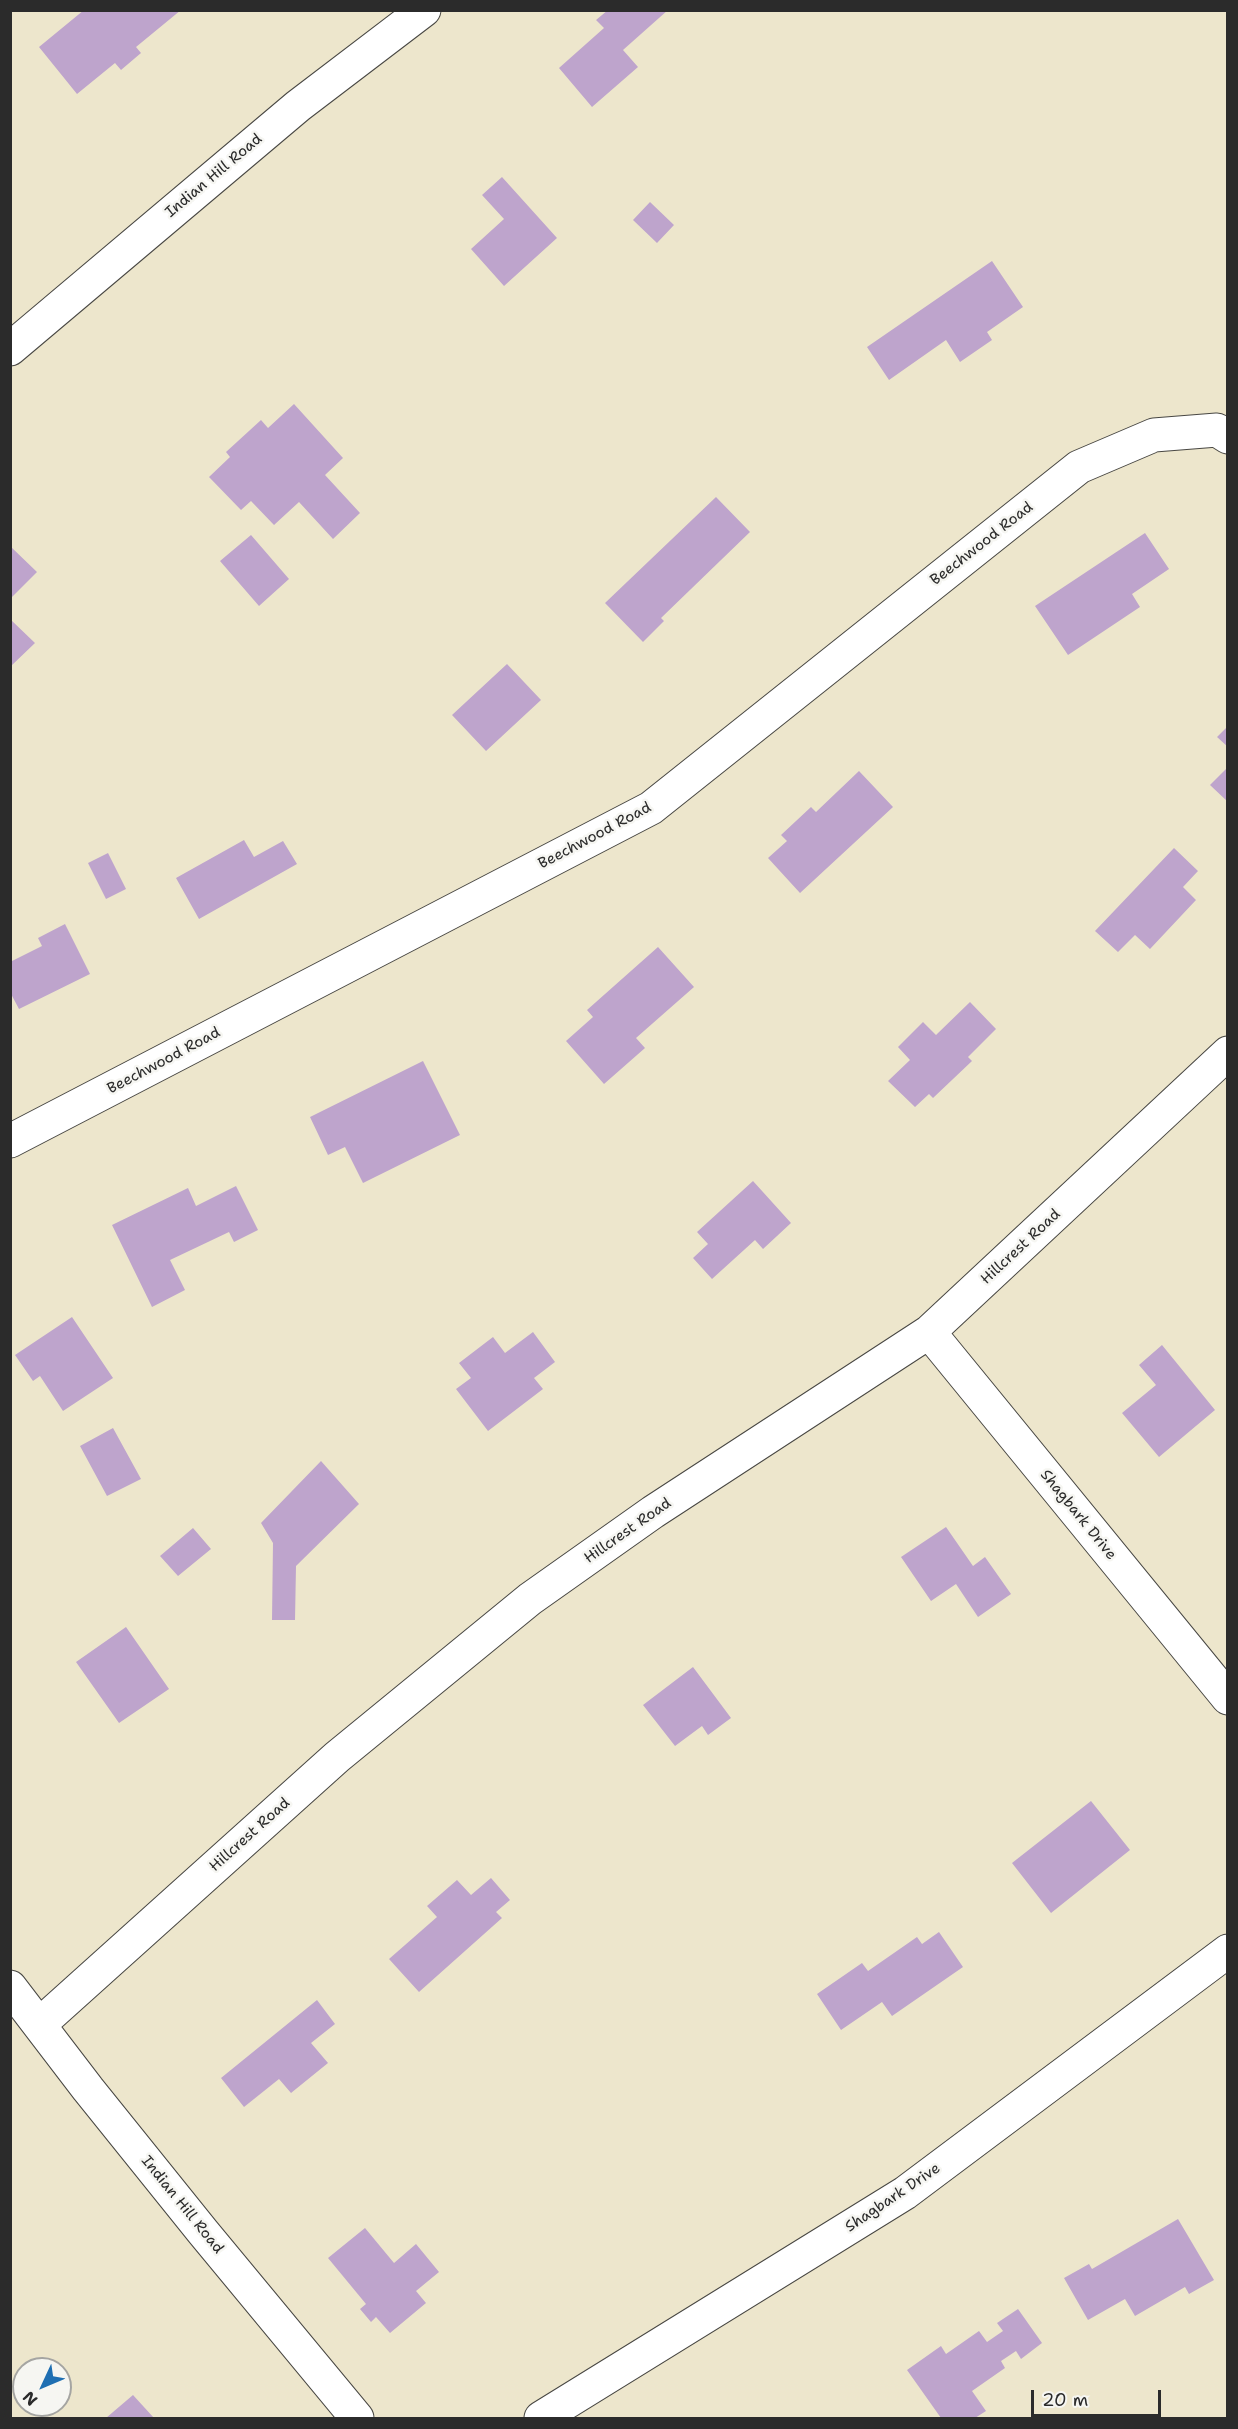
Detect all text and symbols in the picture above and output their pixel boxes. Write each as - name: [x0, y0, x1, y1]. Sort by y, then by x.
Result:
- street label: Indian Hill Road: [162, 130, 266, 222]
- street label: Beechwood Road: [927, 498, 1037, 590]
- street label: Beechwood Road: [536, 799, 654, 873]
- street label: Beechwood Road: [105, 1024, 223, 1098]
- street label: Hillcrest Road: [978, 1206, 1064, 1288]
- street label: Shagbark Drive: [1036, 1466, 1120, 1564]
- street label: Hillcrest Road: [581, 1494, 675, 1568]
- street label: Hillcrest Road: [206, 1794, 294, 1876]
- street label: Indian Hill Road: [137, 2152, 227, 2258]
- street label: Shagbark Drive: [842, 2160, 944, 2236]
- north arrow: [12, 2357, 72, 2417]
- scale bar: [1034, 2378, 1164, 2416]
- text: N: [18, 2387, 42, 2410]
- text: 20 m: [1042, 2388, 1088, 2412]

